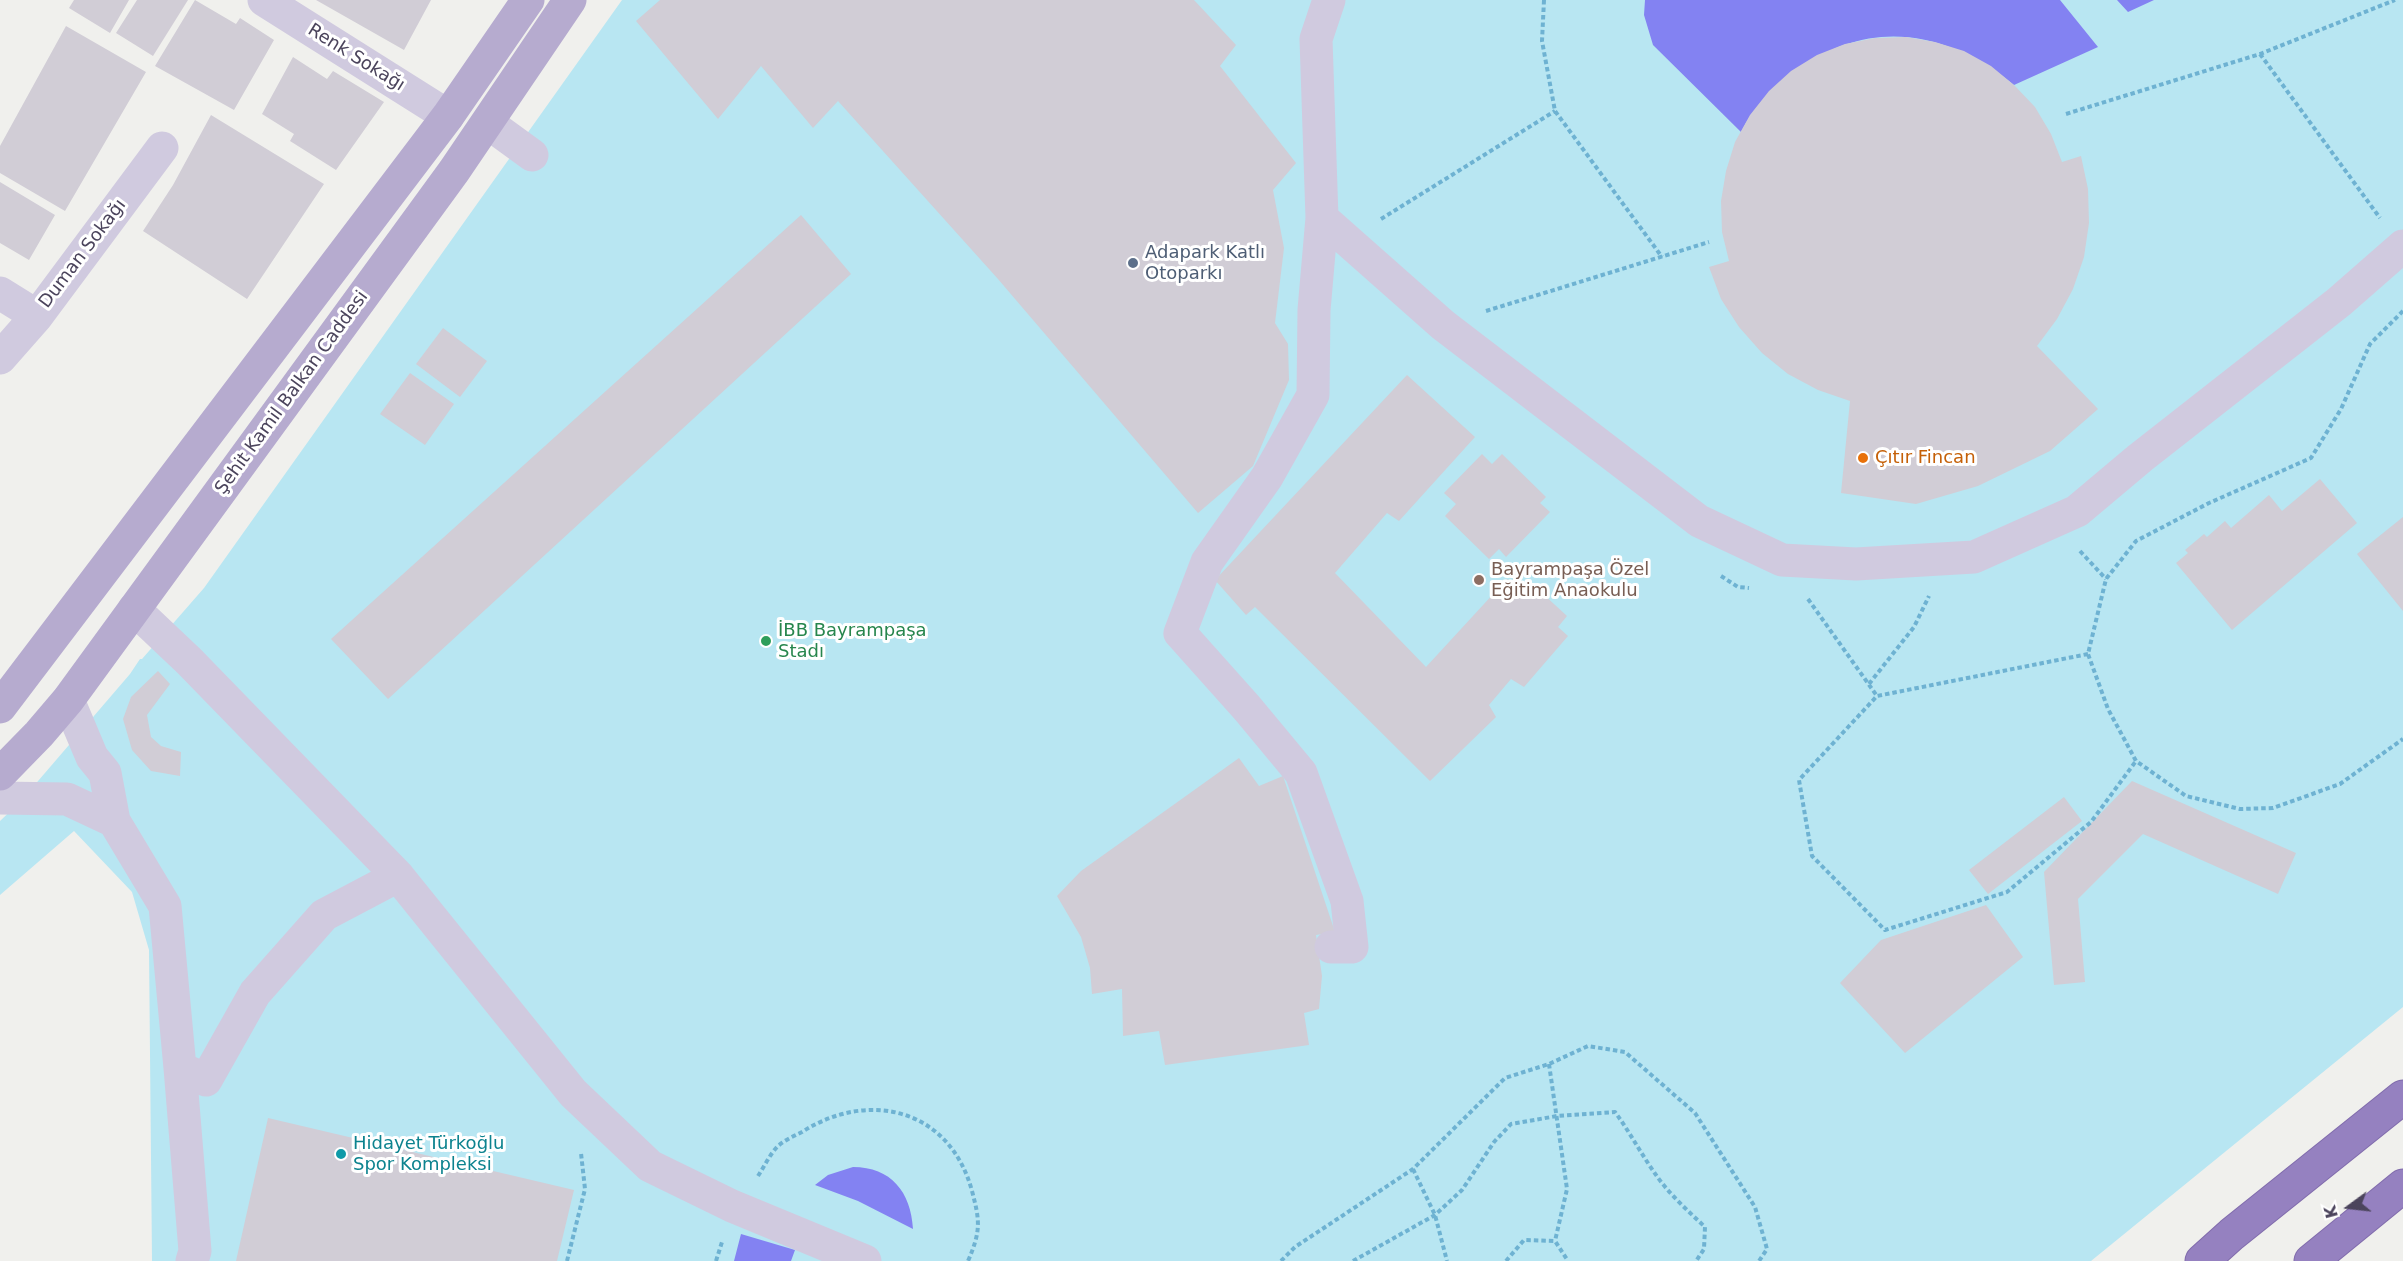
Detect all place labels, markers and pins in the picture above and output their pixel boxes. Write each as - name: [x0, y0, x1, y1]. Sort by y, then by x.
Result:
- place label: Adapark Katlı Otoparkı: [1145, 242, 1265, 284]
- marker: Adapark Katlı Otoparkı: [1126, 256, 1140, 270]
- place label: Çıtır Fincan: [1875, 447, 1976, 469]
- marker: Çıtır Fincan: [1856, 451, 1870, 465]
- place label: Bayrampaşa Özel Eğitim Anaokulu: [1491, 559, 1649, 602]
- marker: Bayrampaşa Özel Eğitim Anaokulu: [1472, 573, 1486, 587]
- place label: İBB Bayrampaşa Stadı: [778, 620, 927, 662]
- marker: İBB Bayrampaşa Stadı: [759, 634, 773, 648]
- place label: Hidayet Türkoğlu Spor Kompleksi: [353, 1133, 504, 1176]
- marker: Hidayet Türkoğlu Spor Kompleksi: [334, 1147, 348, 1161]

